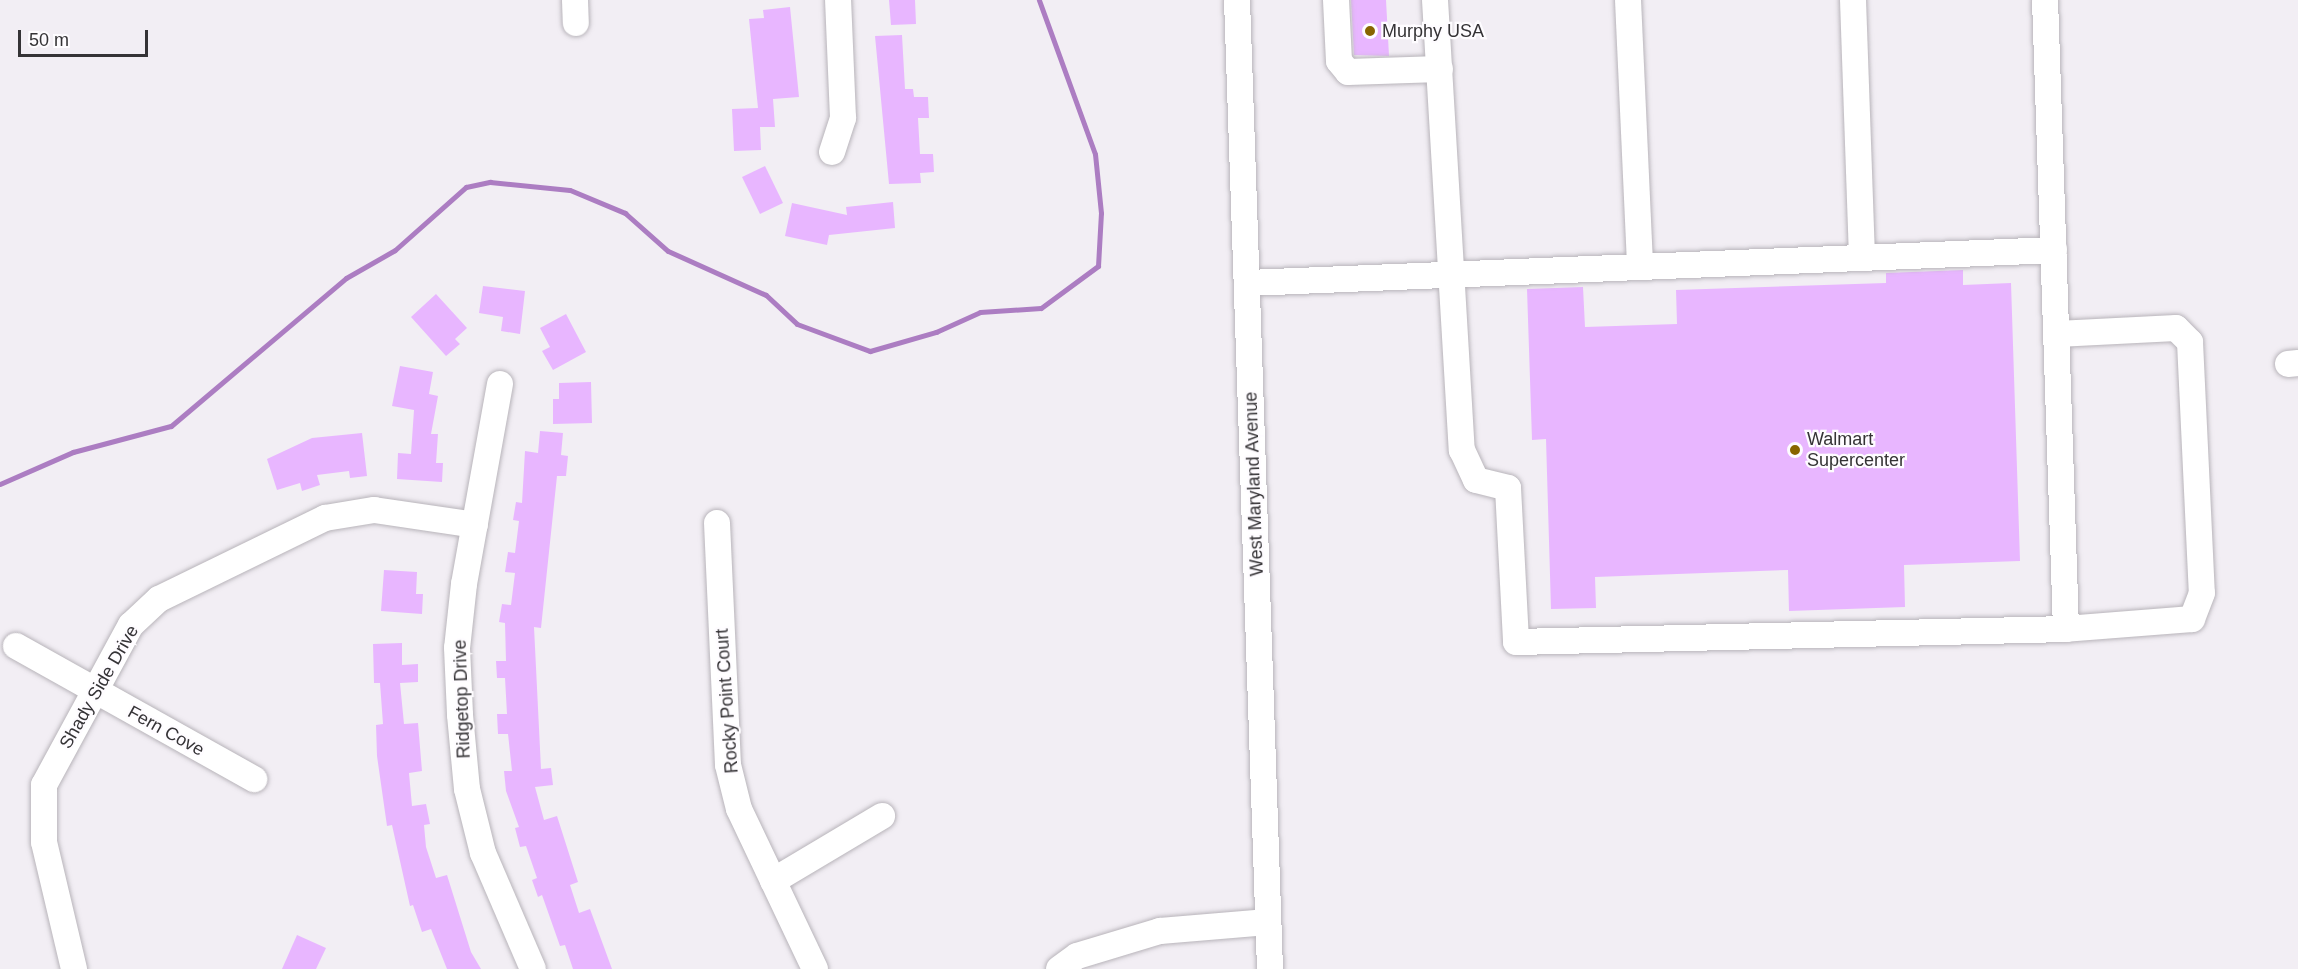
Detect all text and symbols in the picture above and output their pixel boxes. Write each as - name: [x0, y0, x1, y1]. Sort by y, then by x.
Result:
- scale bar: [21, 18, 152, 56]
- place label: Murphy USA: [1382, 20, 1484, 42]
- marker: Murphy USA: [1363, 24, 1377, 38]
- text: 50 m: [29, 30, 69, 50]
- street label: West Maryland Avenue: [1240, 391, 1268, 577]
- place label: Walmart Supercenter: [1807, 429, 1905, 472]
- marker: Walmart Supercenter: [1788, 443, 1802, 457]
- street label: Shady Side Drive: [55, 621, 143, 753]
- street label: Rocky Point Court: [711, 628, 743, 774]
- street label: Ridgetop Drive: [449, 639, 475, 759]
- street label: Fern Cove: [124, 701, 208, 761]

